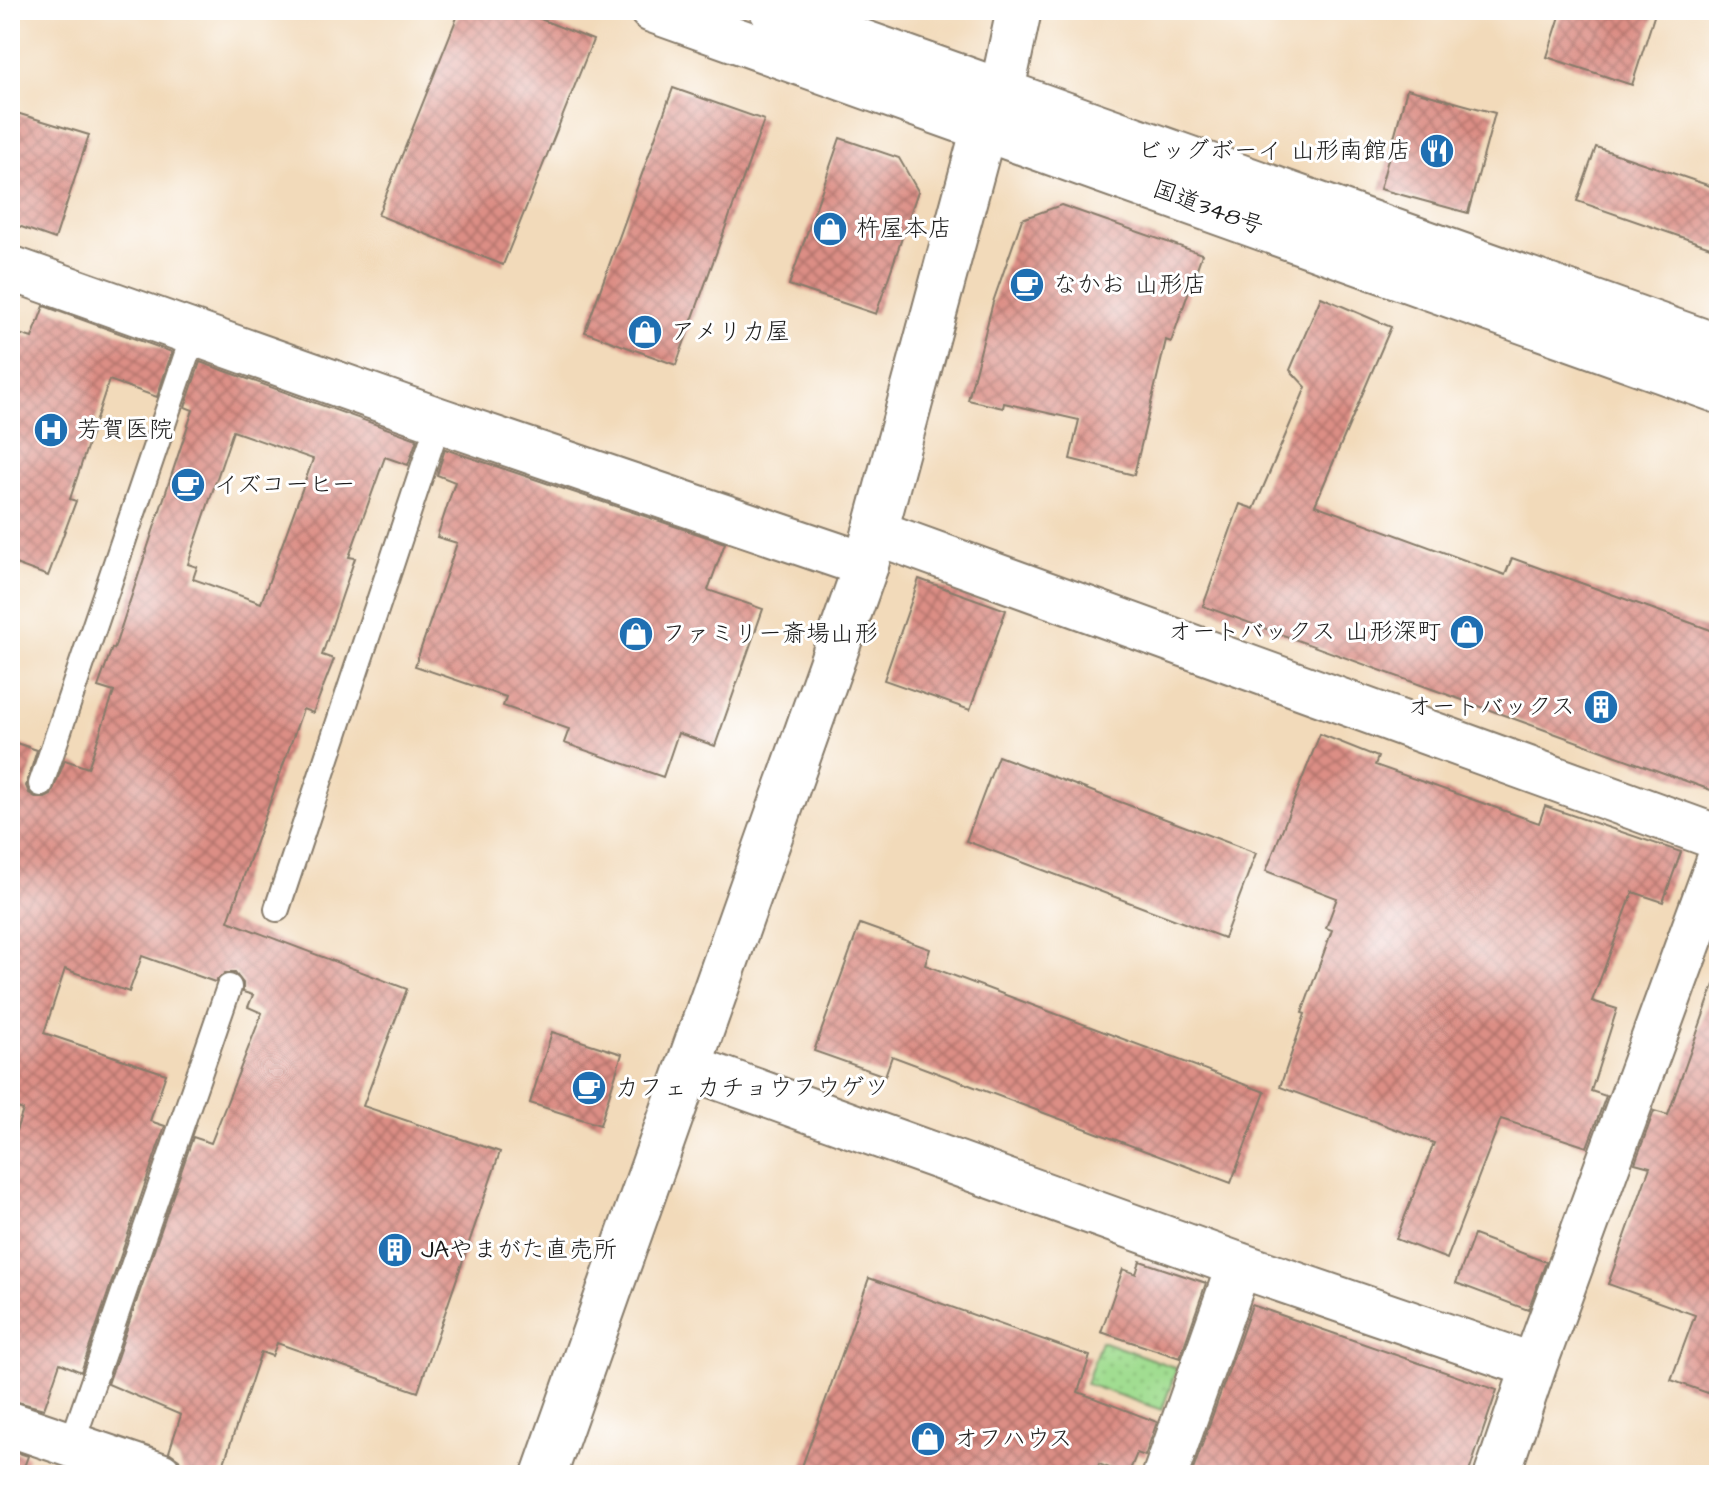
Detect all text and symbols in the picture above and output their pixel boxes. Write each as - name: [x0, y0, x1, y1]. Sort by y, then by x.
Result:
- restaurant icon: ビッグボーイ 山形南館店: [1418, 132, 1456, 170]
- place label: ビッグボーイ 山形南館店: [1137, 134, 1411, 168]
- street label: 国道348号: [1148, 172, 1268, 244]
- shop icon: 杵屋本店: [811, 210, 849, 248]
- place label: 杵屋本店: [856, 212, 952, 246]
- cafe icon: なかお 山形店: [1008, 266, 1046, 304]
- place label: なかお 山形店: [1053, 268, 1207, 302]
- shop icon: アメリカ屋: [626, 313, 664, 351]
- place label: アメリカ屋: [671, 315, 790, 349]
- hospital icon: 芳賀医院: [32, 411, 70, 449]
- place label: 芳賀医院: [77, 413, 173, 447]
- cafe icon: イズコーヒー: [169, 466, 207, 504]
- place label: イズコーヒー: [214, 468, 356, 502]
- shop icon: オートバックス 山形深町: [1448, 613, 1486, 651]
- shop icon: ファミリー斎場山形: [617, 615, 655, 653]
- place label: オートバックス 山形深町: [1168, 615, 1441, 649]
- place label: ファミリー斎場山形: [662, 617, 878, 651]
- building icon: オートバックス: [1582, 688, 1620, 726]
- place label: オートバックス: [1407, 690, 1575, 724]
- cafe icon: カフェ カチョウフウゲツ: [570, 1069, 608, 1107]
- place label: カフェ カチョウフウゲツ: [615, 1071, 889, 1105]
- building icon: JAやまがた直売所: [376, 1231, 414, 1269]
- place label: JAやまがた直売所: [421, 1233, 617, 1267]
- shop icon: オフハウス: [909, 1420, 947, 1458]
- place label: オフハウス: [954, 1422, 1073, 1456]

